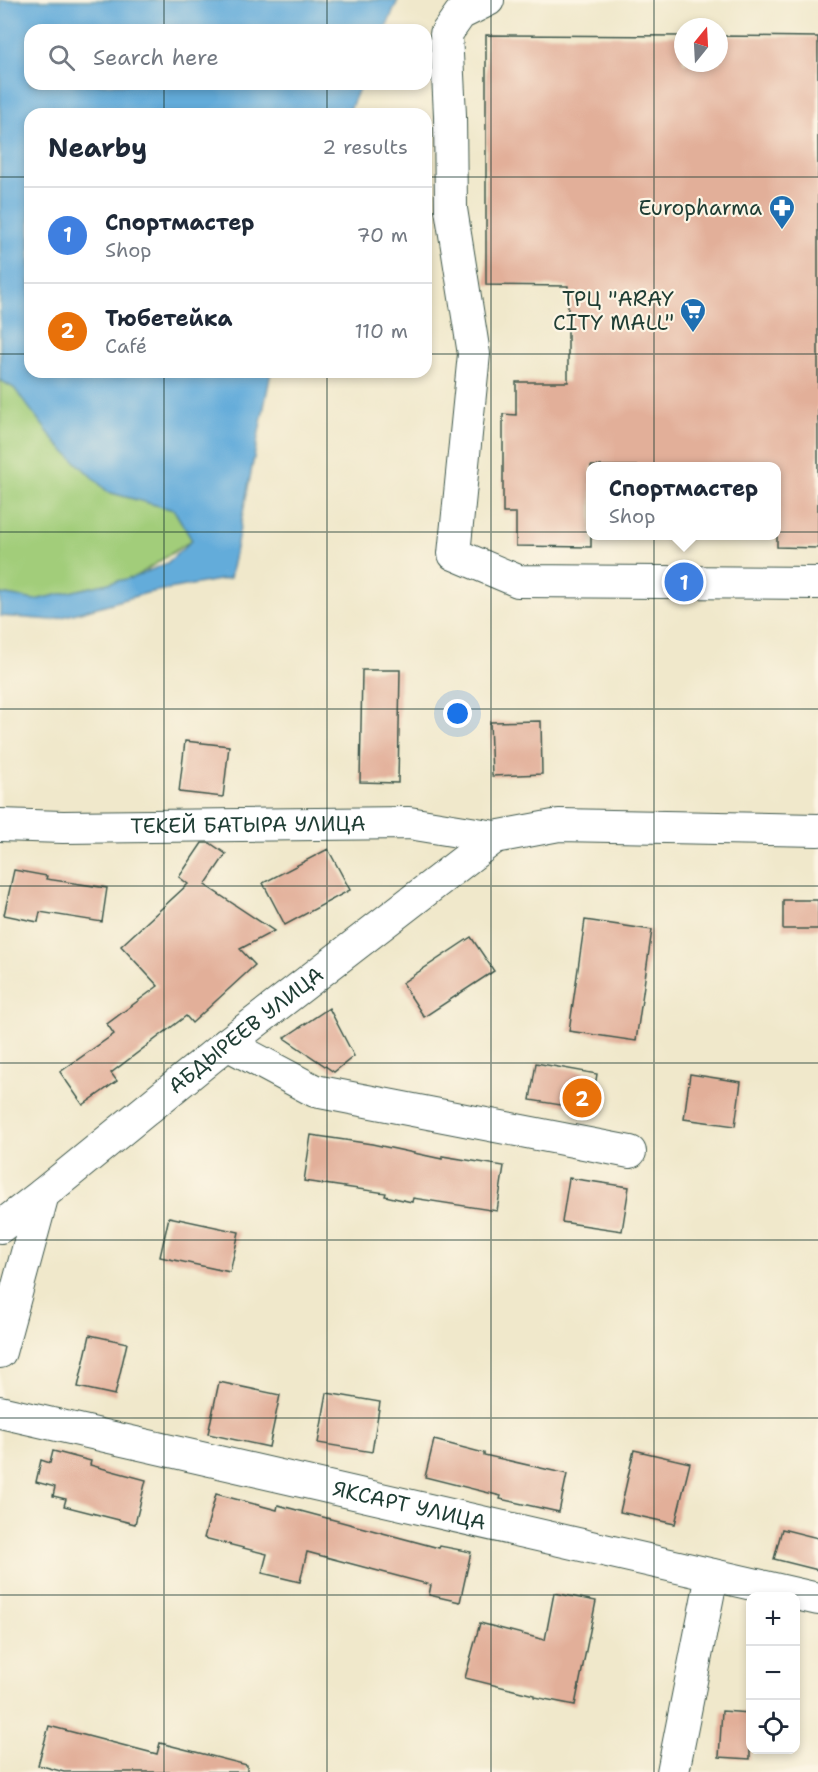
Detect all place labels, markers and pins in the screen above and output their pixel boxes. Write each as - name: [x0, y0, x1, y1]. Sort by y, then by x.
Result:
- pharmacy icon: Europharma: [767, 193, 797, 231]
- place label: Europharma: [638, 194, 762, 222]
- place label: ТРЦ "ARAY CITY MALL": [553, 285, 674, 337]
- supermarket icon: ТРЦ "ARAY CITY MALL": [678, 296, 708, 334]
- pin: 1: [664, 560, 704, 604]
- pin: 2: [562, 1076, 602, 1120]

